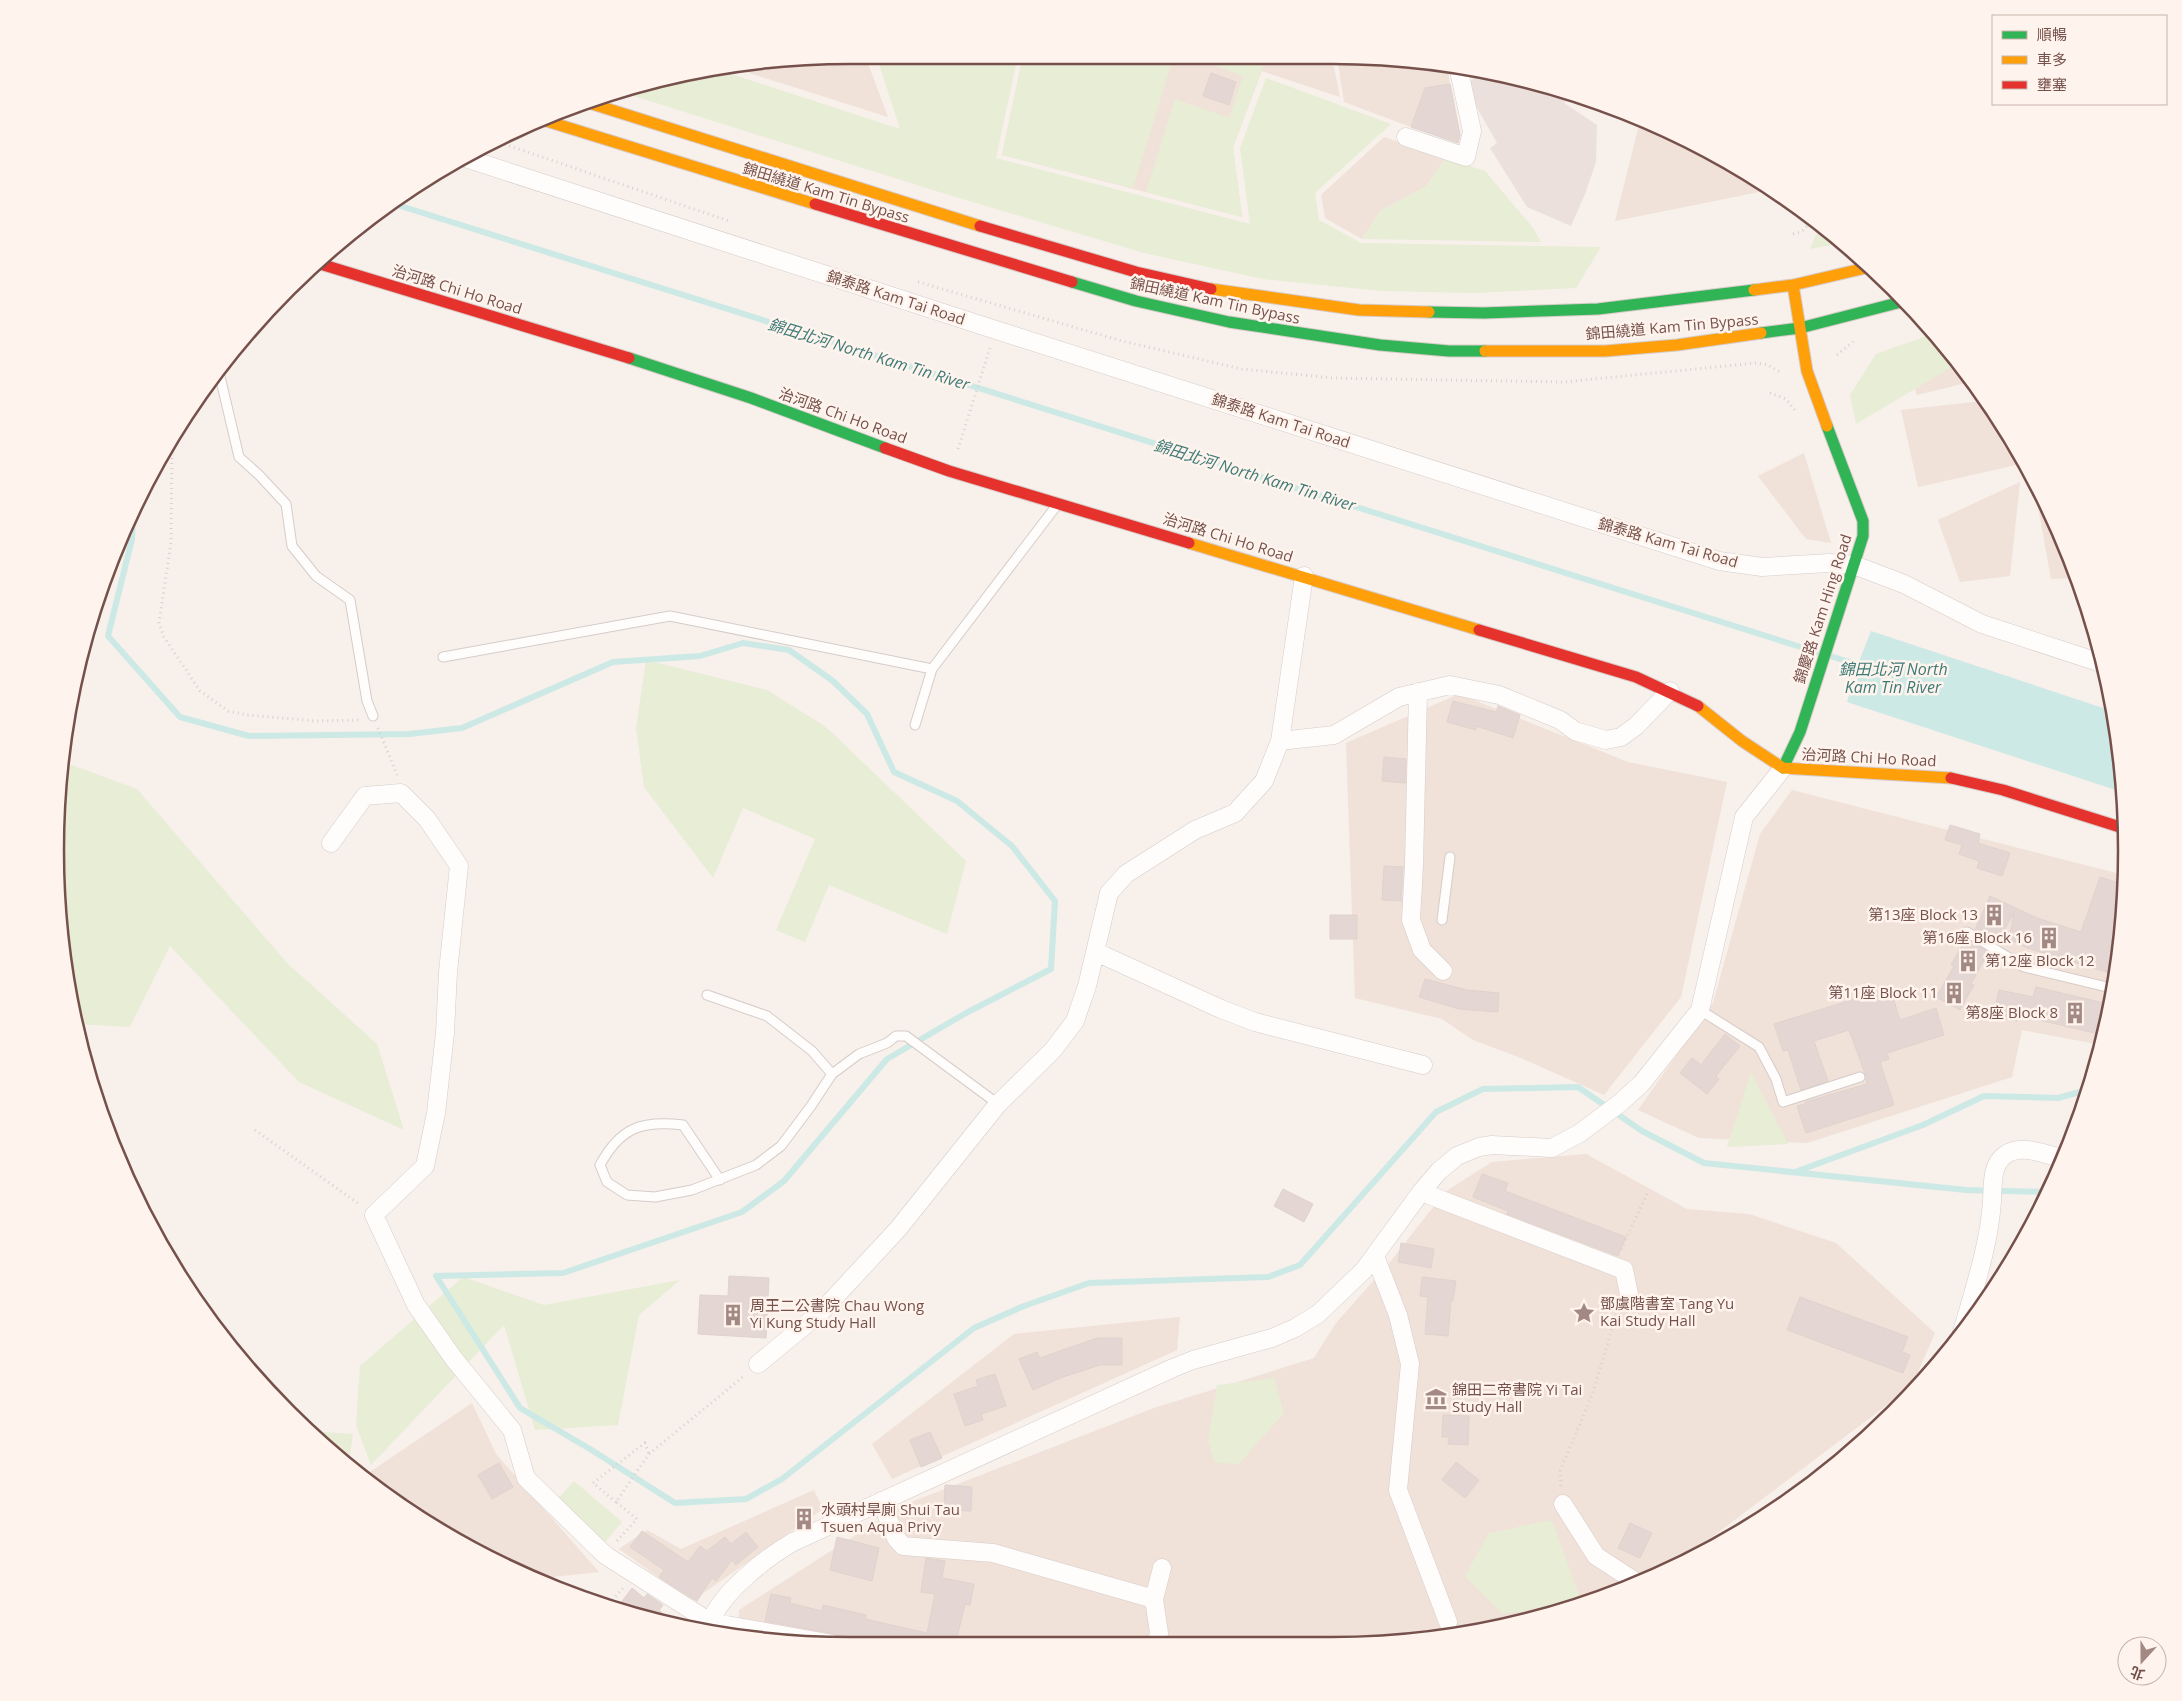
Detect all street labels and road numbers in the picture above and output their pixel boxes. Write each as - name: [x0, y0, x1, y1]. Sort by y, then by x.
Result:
- street label: 錦田繞道 Kam Tin Bypass: [740, 157, 912, 227]
- street label: 治河路 Chi Ho Road: [390, 260, 525, 318]
- street label: 錦泰路 Kam Tai Road: [825, 265, 968, 329]
- street label: 錦田繞道 Kam Tin Bypass: [1128, 272, 1302, 328]
- street label: 錦田繞道 Kam Tin Bypass: [1585, 308, 1759, 344]
- street label: 治河路 Chi Ho Road: [776, 383, 910, 448]
- street label: 錦泰路 Kam Tai Road: [1210, 388, 1353, 452]
- street label: 治河路 Chi Ho Road: [1161, 508, 1296, 566]
- street label: 錦泰路 Kam Tai Road: [1596, 513, 1740, 572]
- street label: 錦慶路 Kam Hing Road: [1788, 531, 1856, 686]
- street label: 治河路 Chi Ho Road: [1801, 743, 1937, 771]

